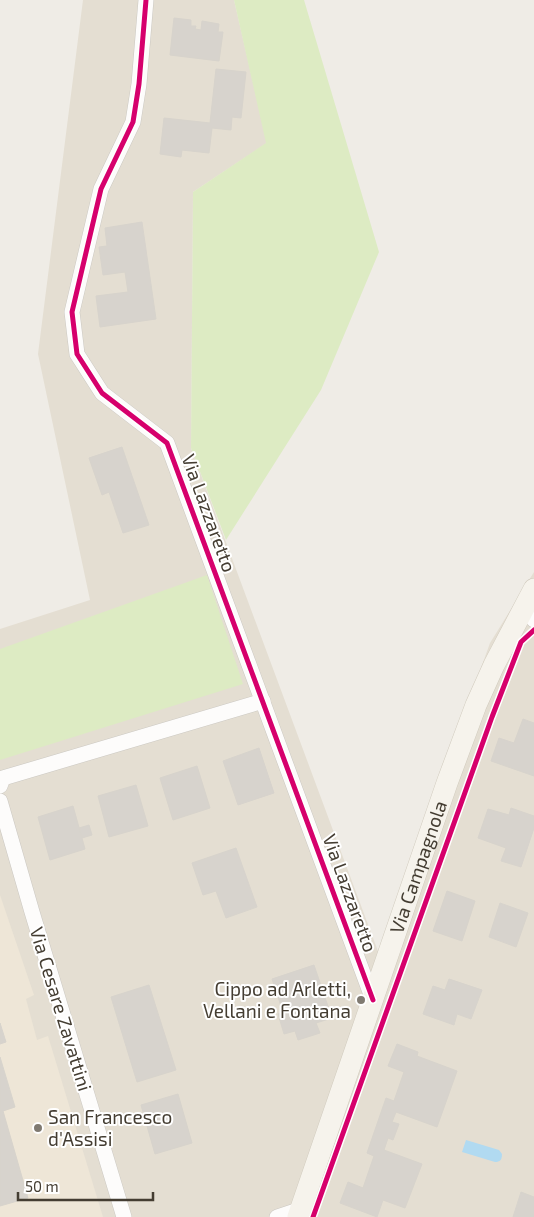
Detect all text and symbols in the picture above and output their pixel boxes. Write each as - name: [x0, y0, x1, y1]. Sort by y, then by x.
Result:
- street label: Via Lazzaretto: [177, 451, 241, 575]
- street label: Via Campagnola: [384, 797, 451, 936]
- street label: Via Lazzaretto: [318, 831, 382, 955]
- street label: Via Cesare Zavattini: [26, 924, 97, 1094]
- place label: Cippo ad Arletti, Vellani e Fontana: [203, 977, 351, 1022]
- marker: Cippo ad Arletti, Vellani e Fontana: [355, 994, 367, 1006]
- place label: San Francesco d'Assisi: [48, 1105, 172, 1150]
- marker: San Francesco d'Assisi: [32, 1122, 44, 1134]
- scale bar: [18, 1170, 152, 1202]
- text: 50 m: [25, 1177, 59, 1195]

